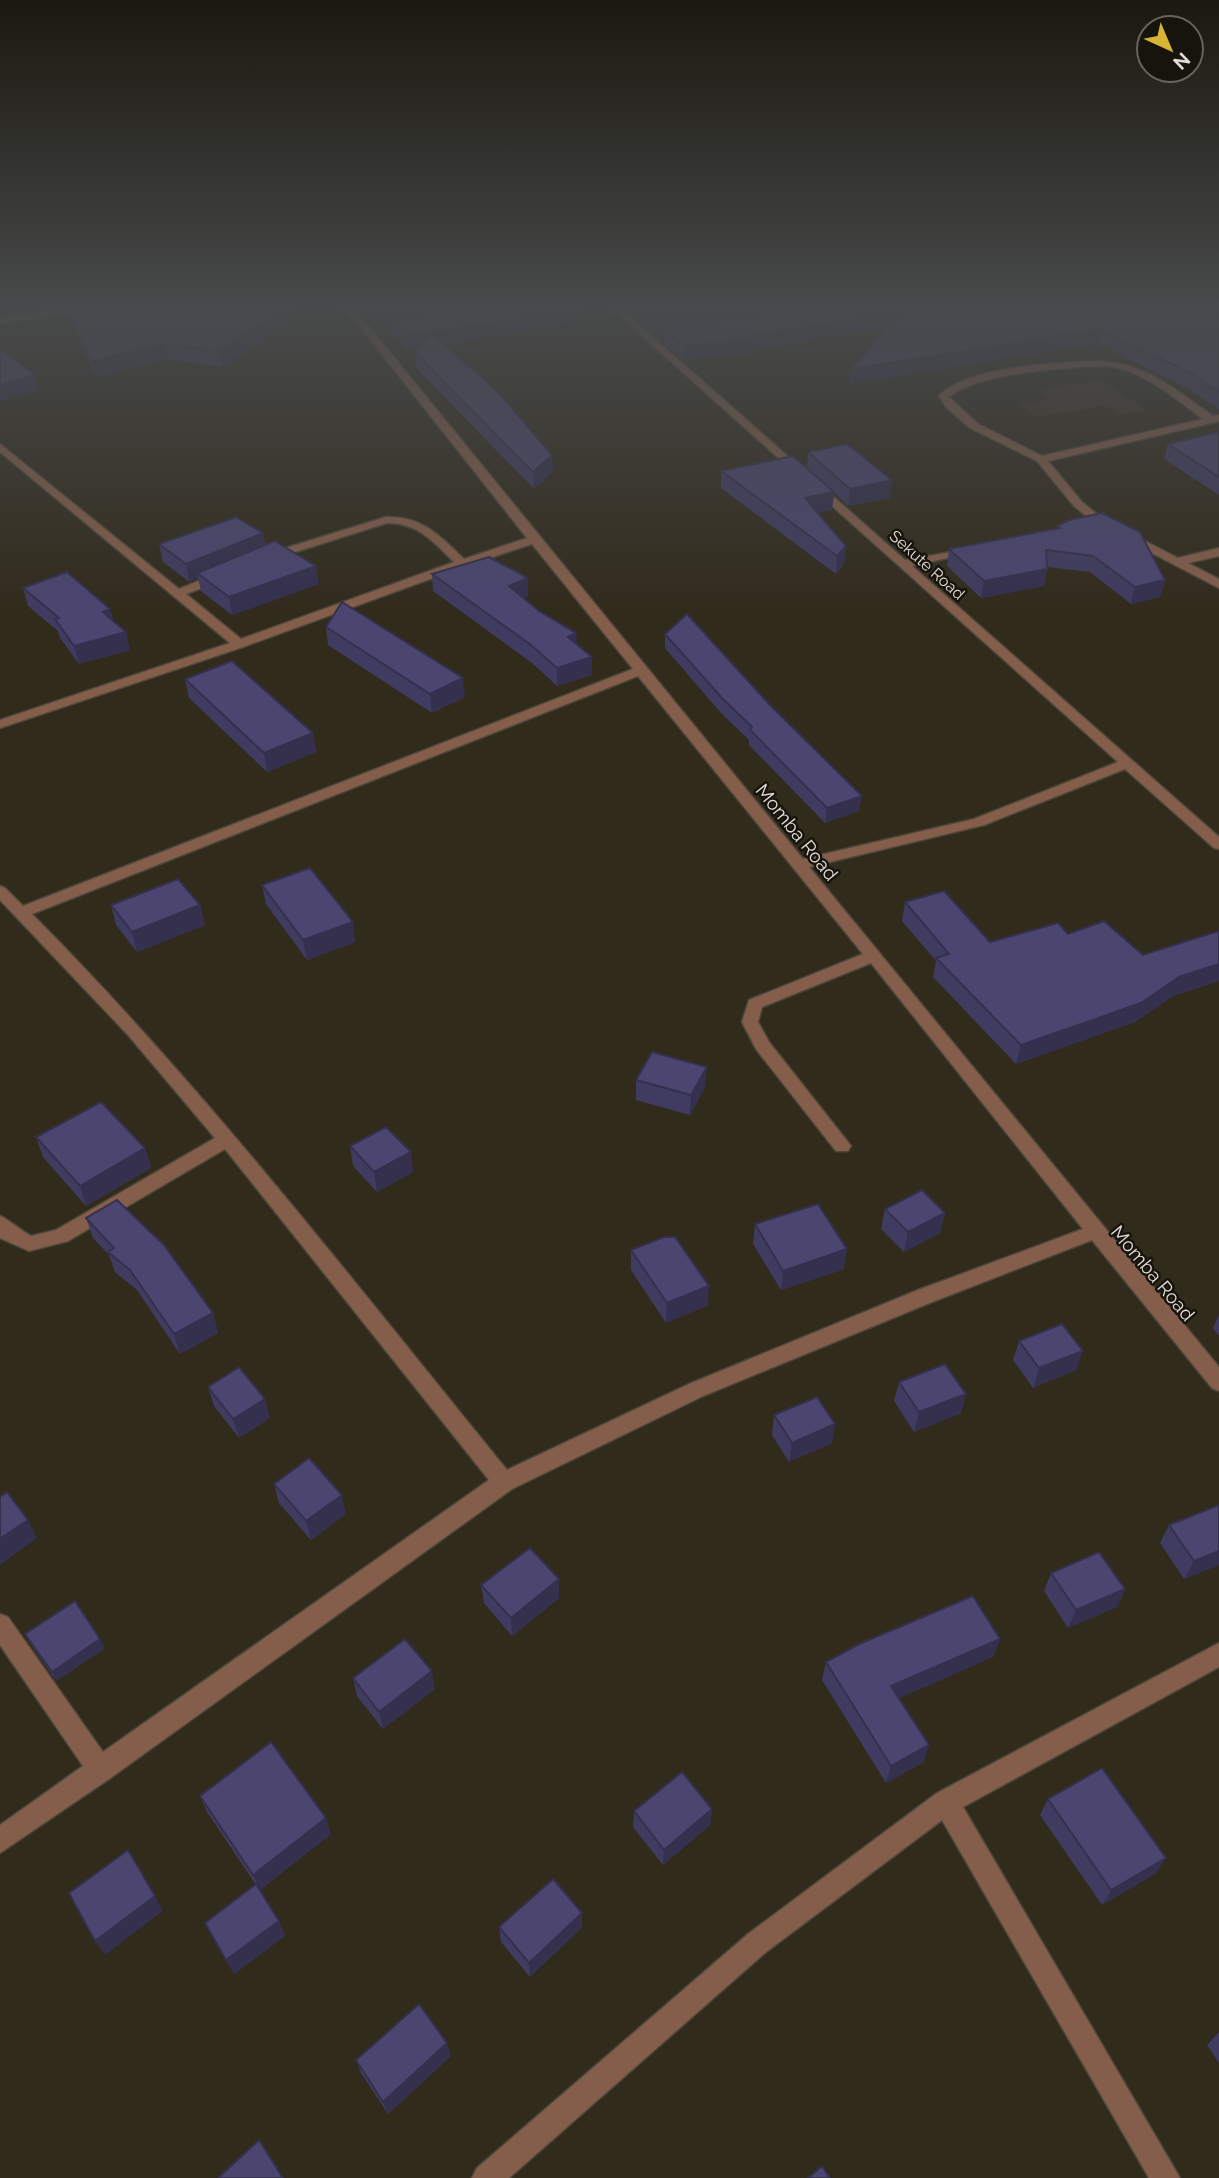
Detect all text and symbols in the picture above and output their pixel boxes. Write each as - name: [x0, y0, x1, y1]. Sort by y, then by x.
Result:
- north arrow: [1135, 14, 1205, 84]
- text: N: [1169, 48, 1195, 74]
- street label: Sekute Road: [886, 526, 968, 604]
- street label: Momba Road: [751, 779, 843, 885]
- street label: Momba Road: [1107, 1221, 1199, 1325]

